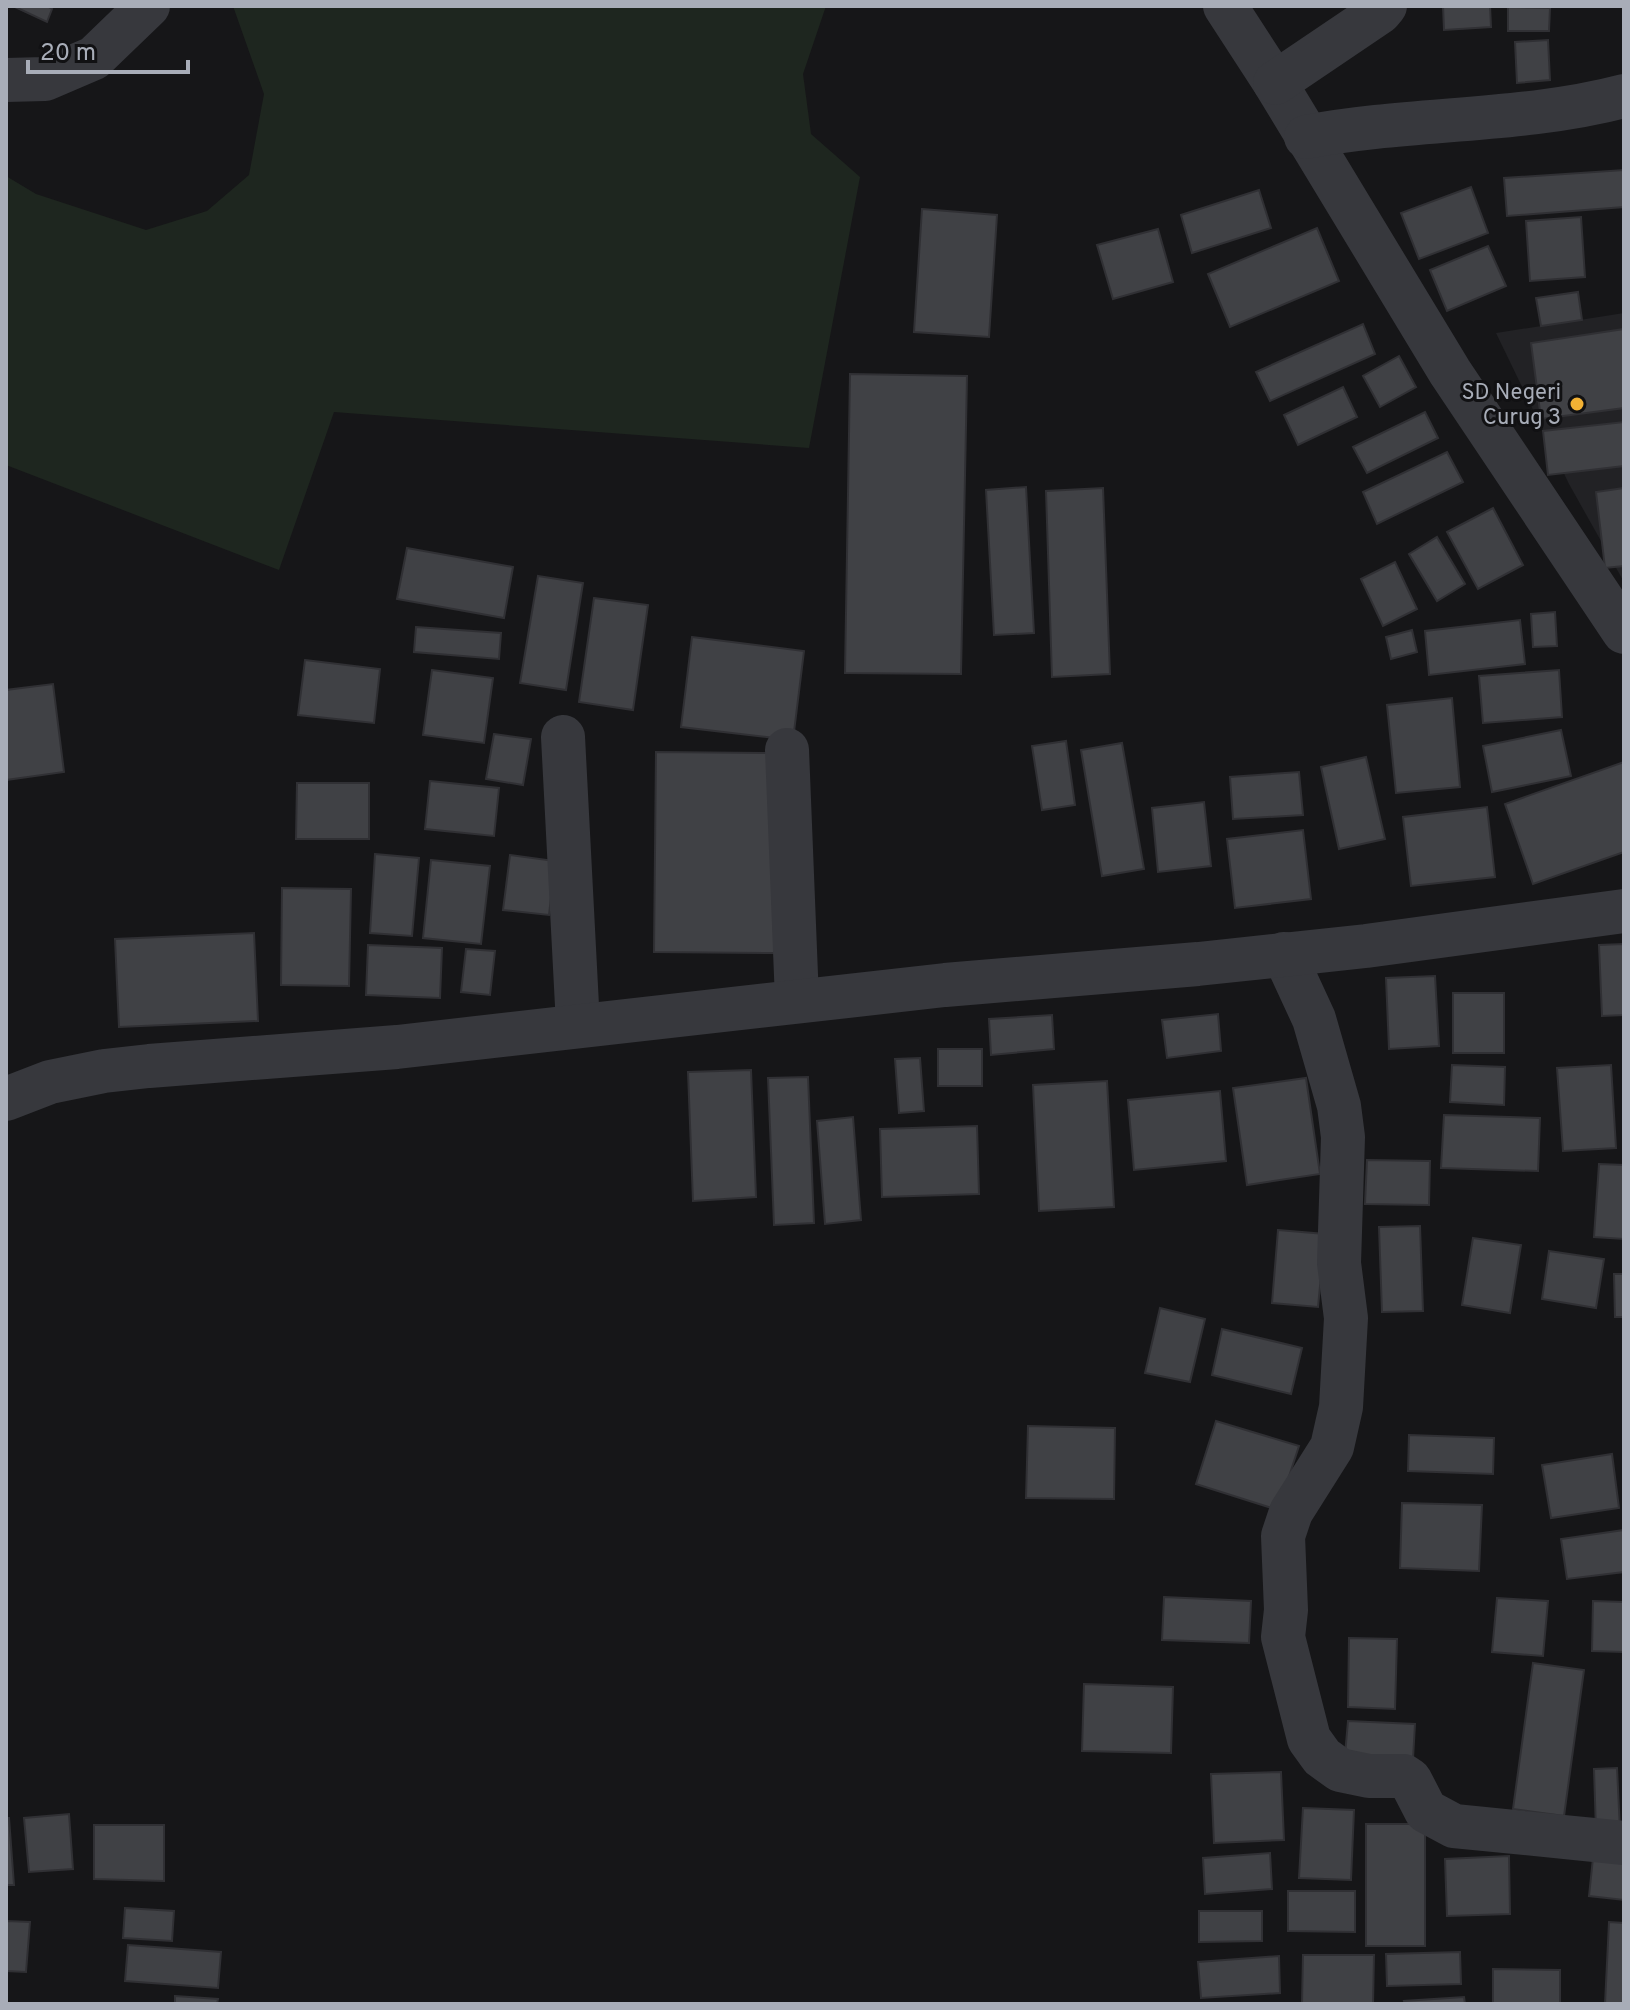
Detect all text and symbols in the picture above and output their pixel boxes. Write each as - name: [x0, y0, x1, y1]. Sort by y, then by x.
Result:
- scale bar: [28, 24, 188, 74]
- text: 20 m: [40, 39, 96, 69]
- place label: SD Negeri Curug 3: [1461, 380, 1561, 432]
- marker: SD Negeri Curug 3: [1568, 395, 1586, 413]

